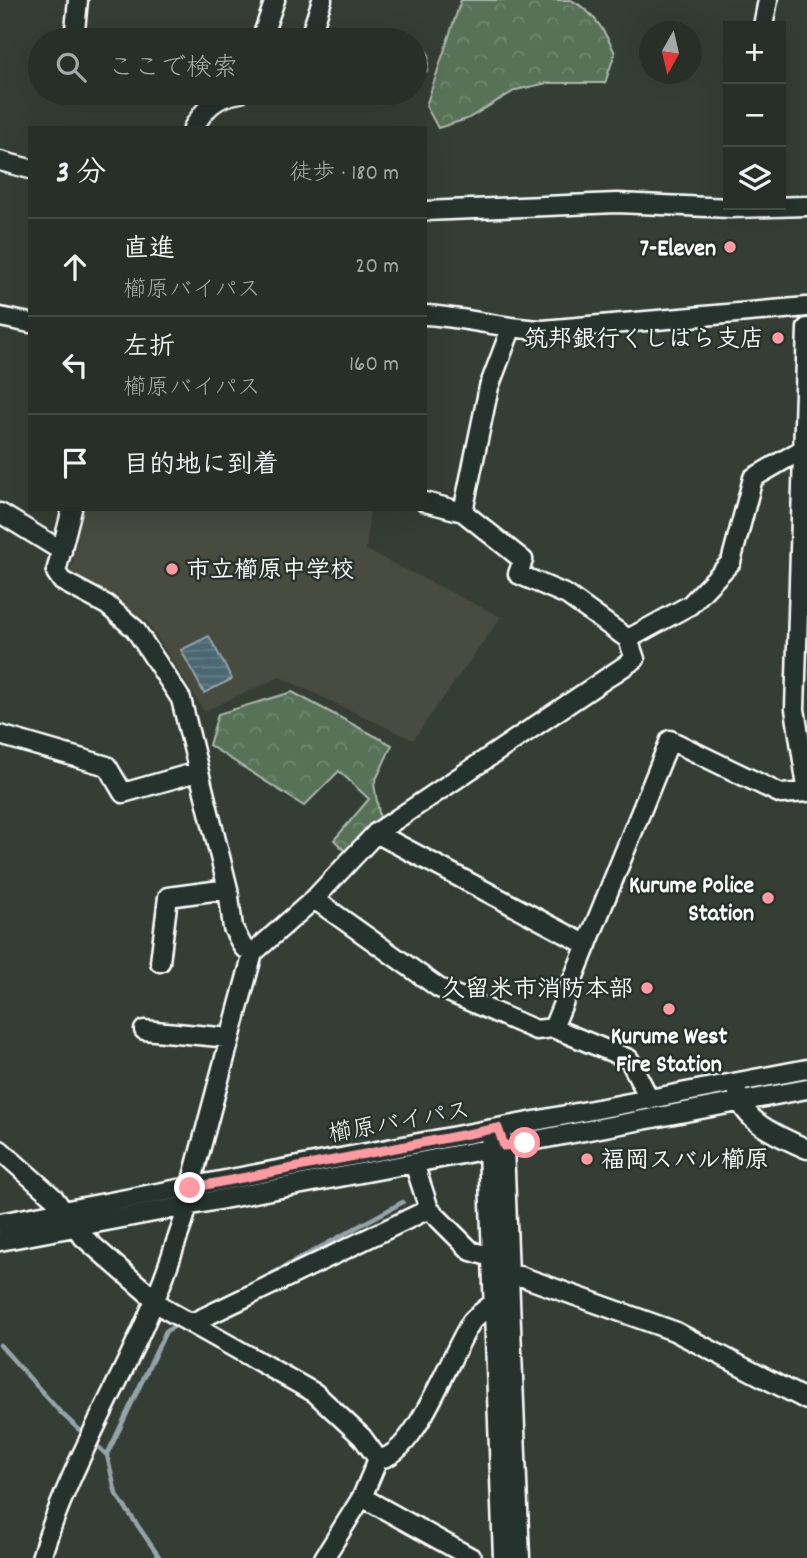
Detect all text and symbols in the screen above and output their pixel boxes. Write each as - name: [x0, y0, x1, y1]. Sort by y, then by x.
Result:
- north arrow: [639, 21, 702, 84]
- map controls: [723, 21, 786, 210]
- button: +: [723, 21, 786, 84]
- search box: [28, 28, 427, 105]
- icon: search: [52, 48, 90, 86]
- text: ここで検索: [108, 51, 238, 88]
- button: −: [723, 84, 786, 147]
- button: layers: [723, 147, 786, 210]
- text: 3 分: [56, 154, 106, 197]
- text: 徒歩 · 180 m: [289, 158, 399, 191]
- text: 直進: [123, 232, 175, 269]
- place label: 7-Eleven: [640, 233, 716, 267]
- marker: 7-Eleven: [722, 239, 738, 255]
- icon: ahead: [56, 248, 94, 286]
- text: 20 m: [355, 251, 399, 284]
- text: 櫛原バイパス: [123, 275, 261, 308]
- place label: 筑邦銀行くしはら支店: [524, 324, 764, 358]
- text: 左折: [123, 330, 175, 367]
- marker: 筑邦銀行くしはら支店: [770, 330, 786, 346]
- icon: left: [56, 346, 94, 384]
- text: 160 m: [349, 349, 399, 382]
- text: 櫛原バイパス: [123, 373, 261, 406]
- icon: arrive: [56, 444, 94, 482]
- text: 目的地に到着: [123, 448, 279, 485]
- place label: 市立櫛原中学校: [186, 555, 354, 589]
- marker: 市立櫛原中学校: [164, 561, 180, 577]
- place label: Kurume Police Station: [629, 870, 754, 932]
- marker: Kurume Police Station: [760, 890, 776, 906]
- place label: 久留米市消防本部: [441, 974, 633, 1008]
- marker: 久留米市消防本部: [639, 980, 655, 996]
- marker: Kurume West Fire Station: [661, 1001, 677, 1017]
- place label: Kurume West Fire Station: [611, 1021, 727, 1083]
- street label: 櫛原バイパス: [326, 1095, 473, 1153]
- route start: [509, 1127, 540, 1158]
- place label: 福岡スバル櫛原: [601, 1145, 769, 1179]
- marker: 福岡スバル櫛原: [579, 1151, 595, 1167]
- route end: [174, 1172, 205, 1203]

